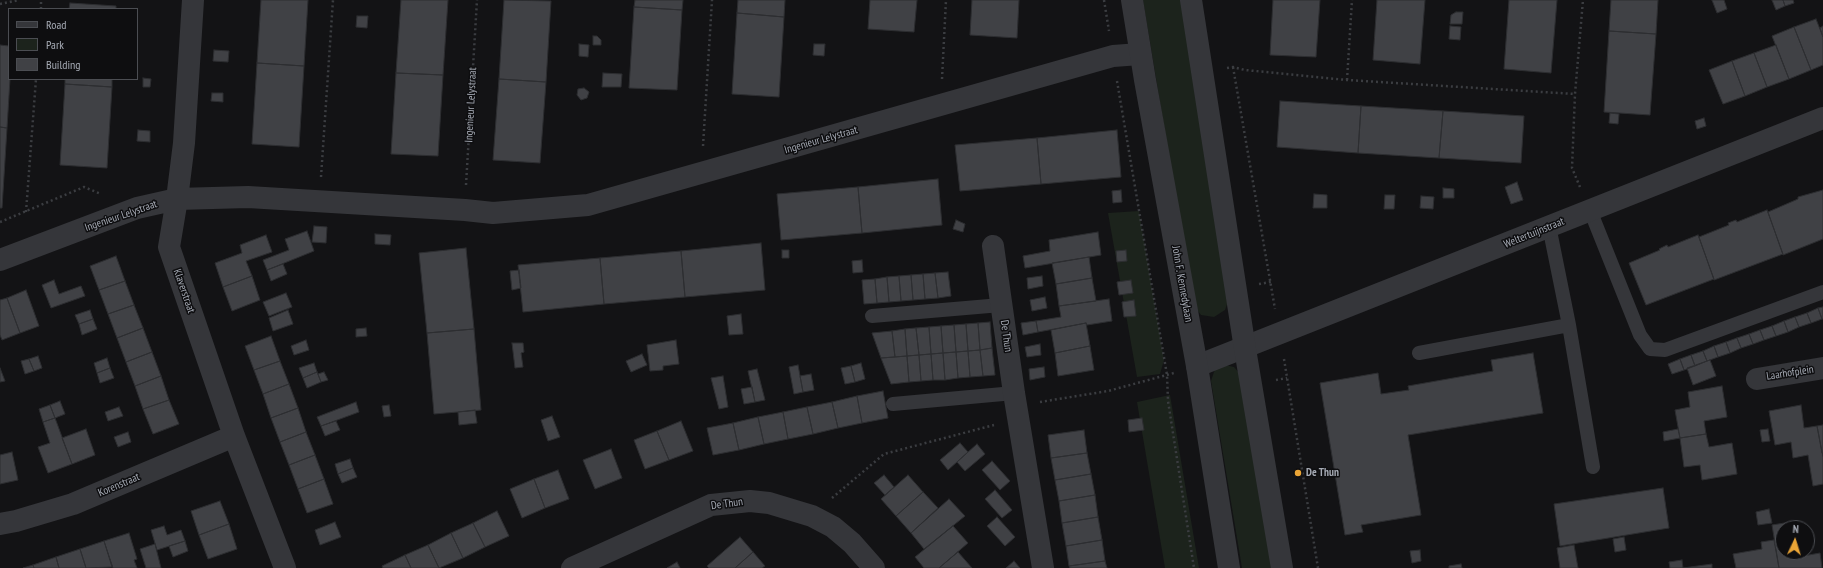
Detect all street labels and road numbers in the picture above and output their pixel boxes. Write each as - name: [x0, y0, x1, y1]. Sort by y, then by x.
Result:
- street label: Ingenieur Lelystraat: [462, 67, 480, 143]
- street label: Ingenieur Lelystraat: [783, 123, 859, 157]
- street label: Ingenieur Lelystraat: [83, 197, 159, 235]
- street label: Weltertuijnstraat: [1502, 215, 1566, 251]
- street label: John F. Kennedylaan: [1169, 245, 1195, 323]
- street label: Klaverstraat: [170, 267, 198, 315]
- street label: De Thun: [997, 319, 1015, 353]
- street label: Laarhofplein: [1765, 363, 1815, 383]
- street label: Korenstraat: [96, 470, 142, 500]
- street label: De Thun: [710, 495, 744, 513]

